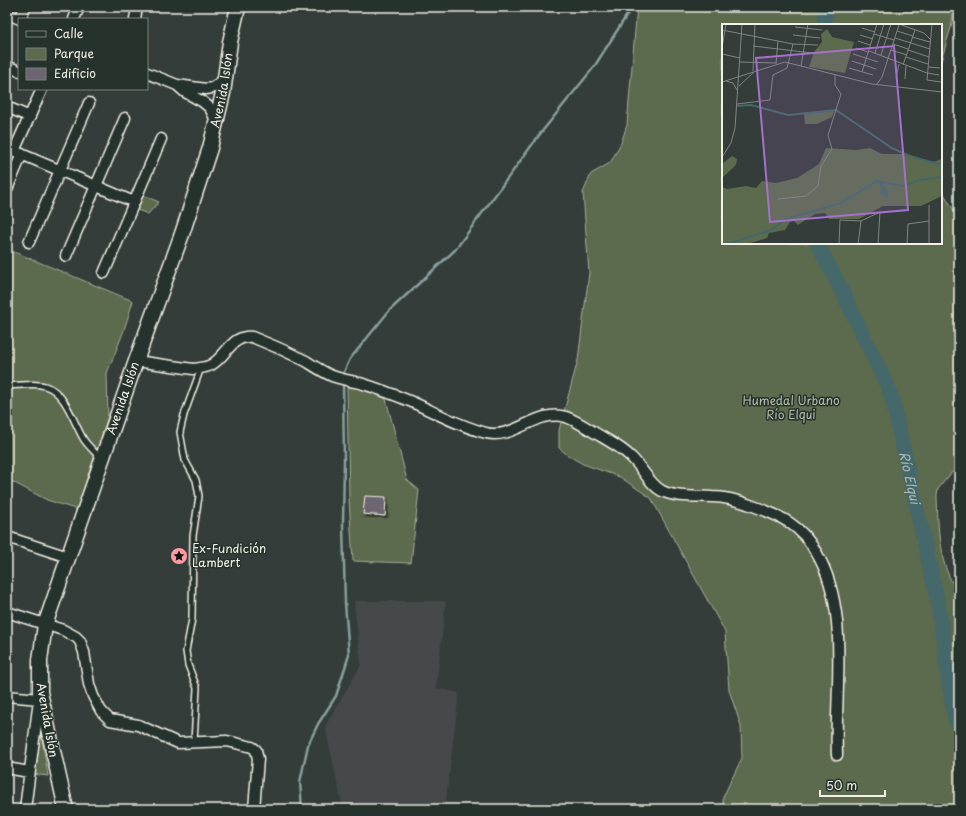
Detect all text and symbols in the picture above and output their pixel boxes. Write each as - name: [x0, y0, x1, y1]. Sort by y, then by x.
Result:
- legend: [18, 18, 148, 90]
- text: Calle: [54, 24, 84, 42]
- inset map: [722, 24, 942, 244]
- text: Parque: [54, 44, 94, 62]
- street label: Avenida Islón: [205, 52, 236, 129]
- text: Edificio: [54, 64, 96, 82]
- street label: Avenida Islón: [101, 359, 143, 437]
- park label: Humedal Urbano Río Elqui: [742, 391, 840, 423]
- water label: Río Elqui: [895, 449, 926, 508]
- place label: Ex-Fundición Lambert: [192, 539, 266, 571]
- place icon: Ex-Fundición Lambert: [169, 546, 189, 566]
- street label: Avenida Islón: [33, 681, 63, 759]
- scale bar: [820, 772, 885, 798]
- text: 50 m: [826, 776, 857, 794]

